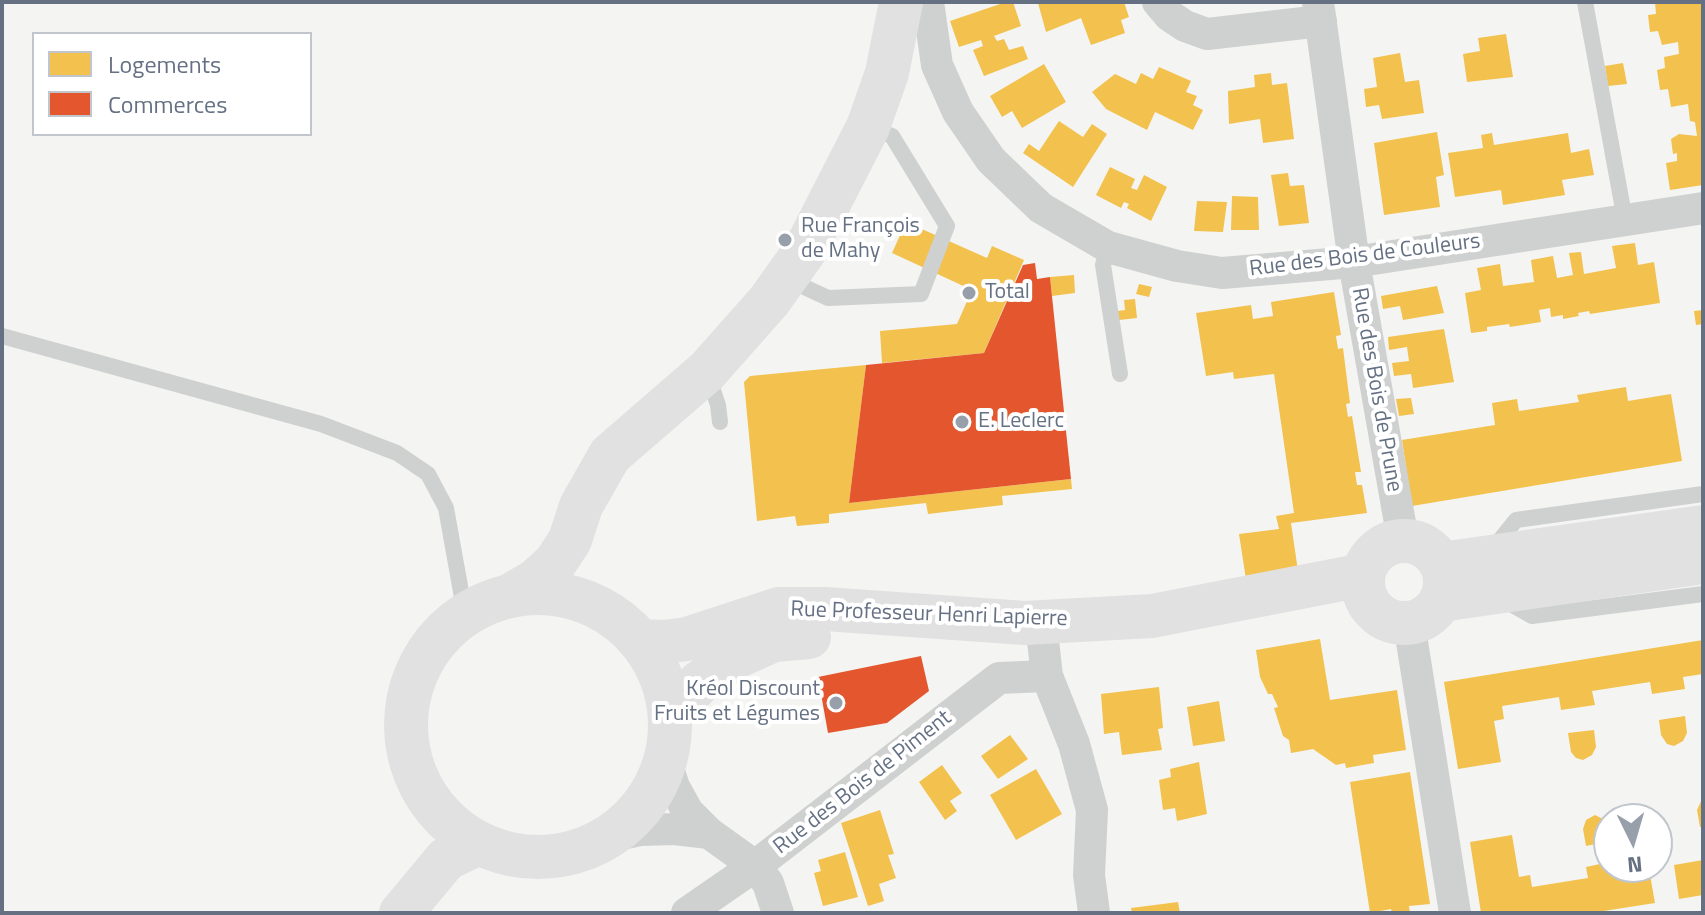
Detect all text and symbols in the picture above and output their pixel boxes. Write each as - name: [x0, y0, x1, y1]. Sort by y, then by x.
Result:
- legend: [32, 32, 312, 136]
- text: Logements: [108, 46, 221, 82]
- text: Commerces: [108, 86, 227, 122]
- place label: Rue François de Mahy: [801, 214, 920, 266]
- street label: Rue des Bois de Couleurs: [1248, 229, 1482, 283]
- marker: Rue François de Mahy: [776, 231, 794, 249]
- place label: Total: [985, 280, 1030, 306]
- marker: Total: [960, 284, 978, 302]
- street label: Rue des Bois de Prune: [1345, 286, 1407, 494]
- place label: E. Leclerc: [978, 409, 1064, 435]
- marker: E. Leclerc: [953, 413, 971, 431]
- street label: Rue Professeur Henri Lapierre: [790, 597, 1068, 633]
- place label: Kréol Discount Fruits et Légumes: [654, 677, 820, 728]
- marker: Kréol Discount Fruits et Légumes: [827, 694, 845, 712]
- street label: Rue des Bois de Piment: [769, 705, 957, 861]
- north arrow: [1593, 803, 1673, 883]
- text: N: [1626, 847, 1644, 883]

